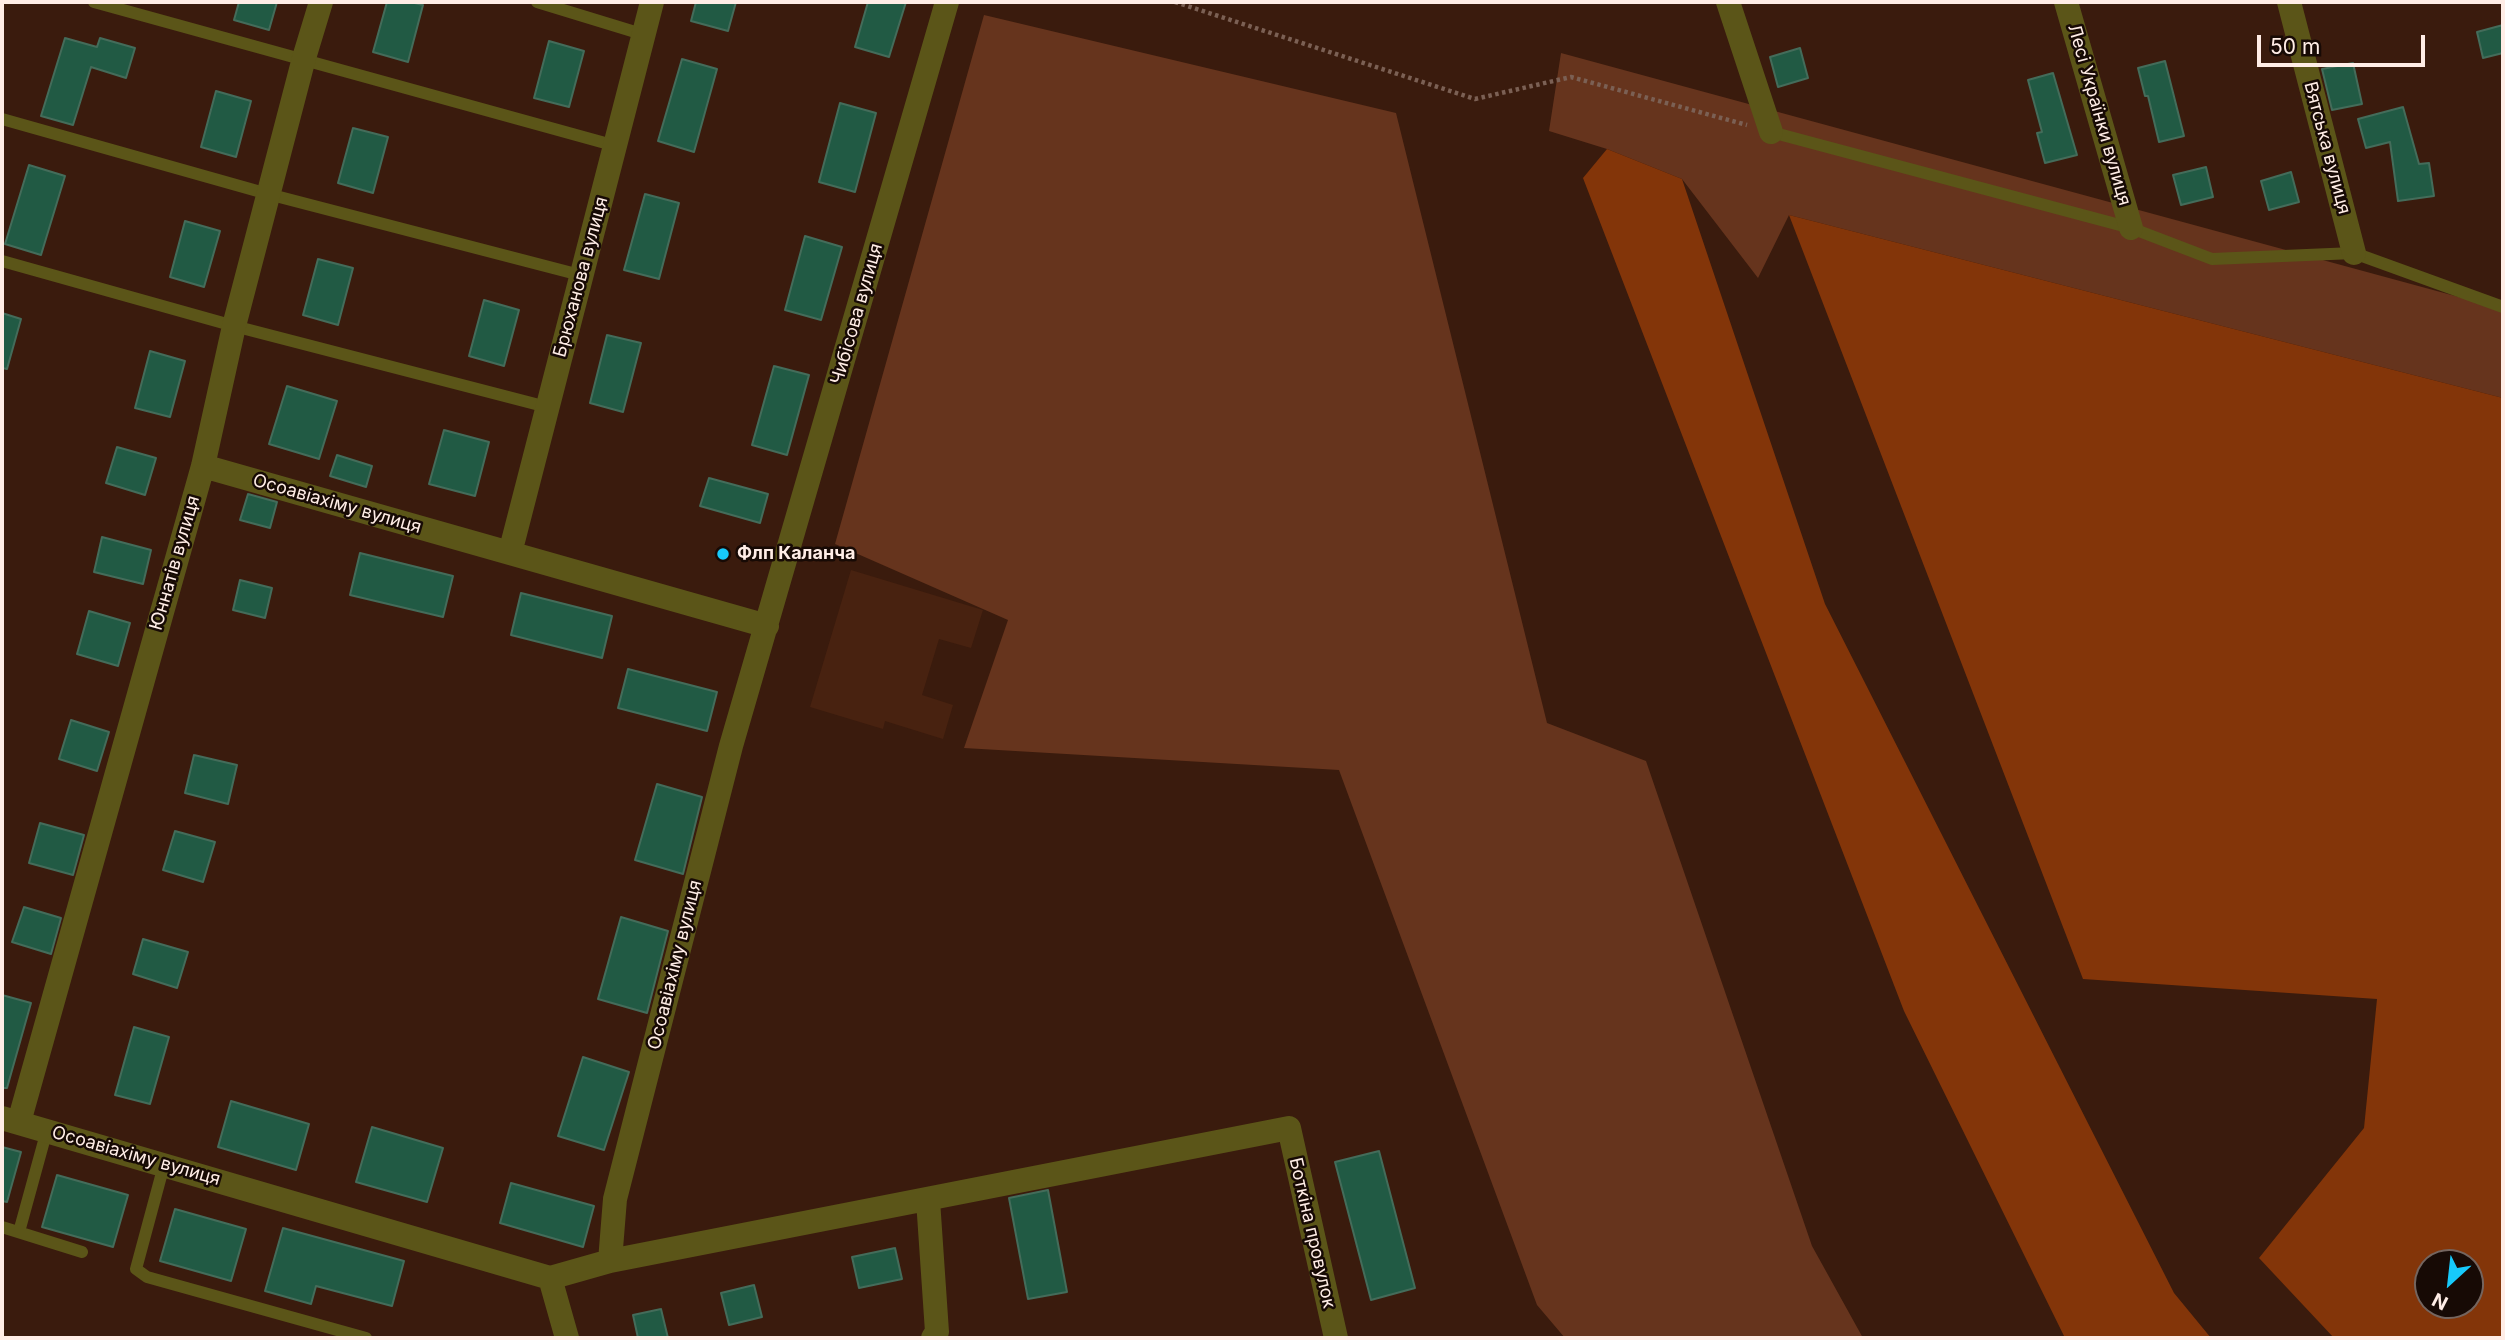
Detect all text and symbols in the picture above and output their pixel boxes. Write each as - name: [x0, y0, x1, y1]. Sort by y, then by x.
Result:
- scale bar: [2260, 21, 2428, 65]
- street label: Лесі Українки вулиця: [2063, 22, 2135, 208]
- text: 50 m: [2270, 34, 2320, 59]
- street label: Вятська вулиця: [2299, 79, 2355, 217]
- street label: Брюханова вулиця: [549, 194, 613, 360]
- street label: Чибісова вулиця: [827, 241, 887, 387]
- street label: Осоавіахіму вулиця: [250, 470, 424, 538]
- street label: Юннатів вулиця: [145, 493, 205, 633]
- place label: Флп Каланча: [737, 543, 855, 565]
- marker: Флп Каланча: [715, 546, 731, 562]
- street label: Осоавіахіму вулиця: [643, 878, 707, 1052]
- street label: Осоавіахіму вулиця: [49, 1122, 223, 1190]
- street label: Боткіна провулок: [1284, 1156, 1340, 1310]
- north arrow: [2414, 1249, 2484, 1319]
- text: N: [2428, 1288, 2452, 1315]

